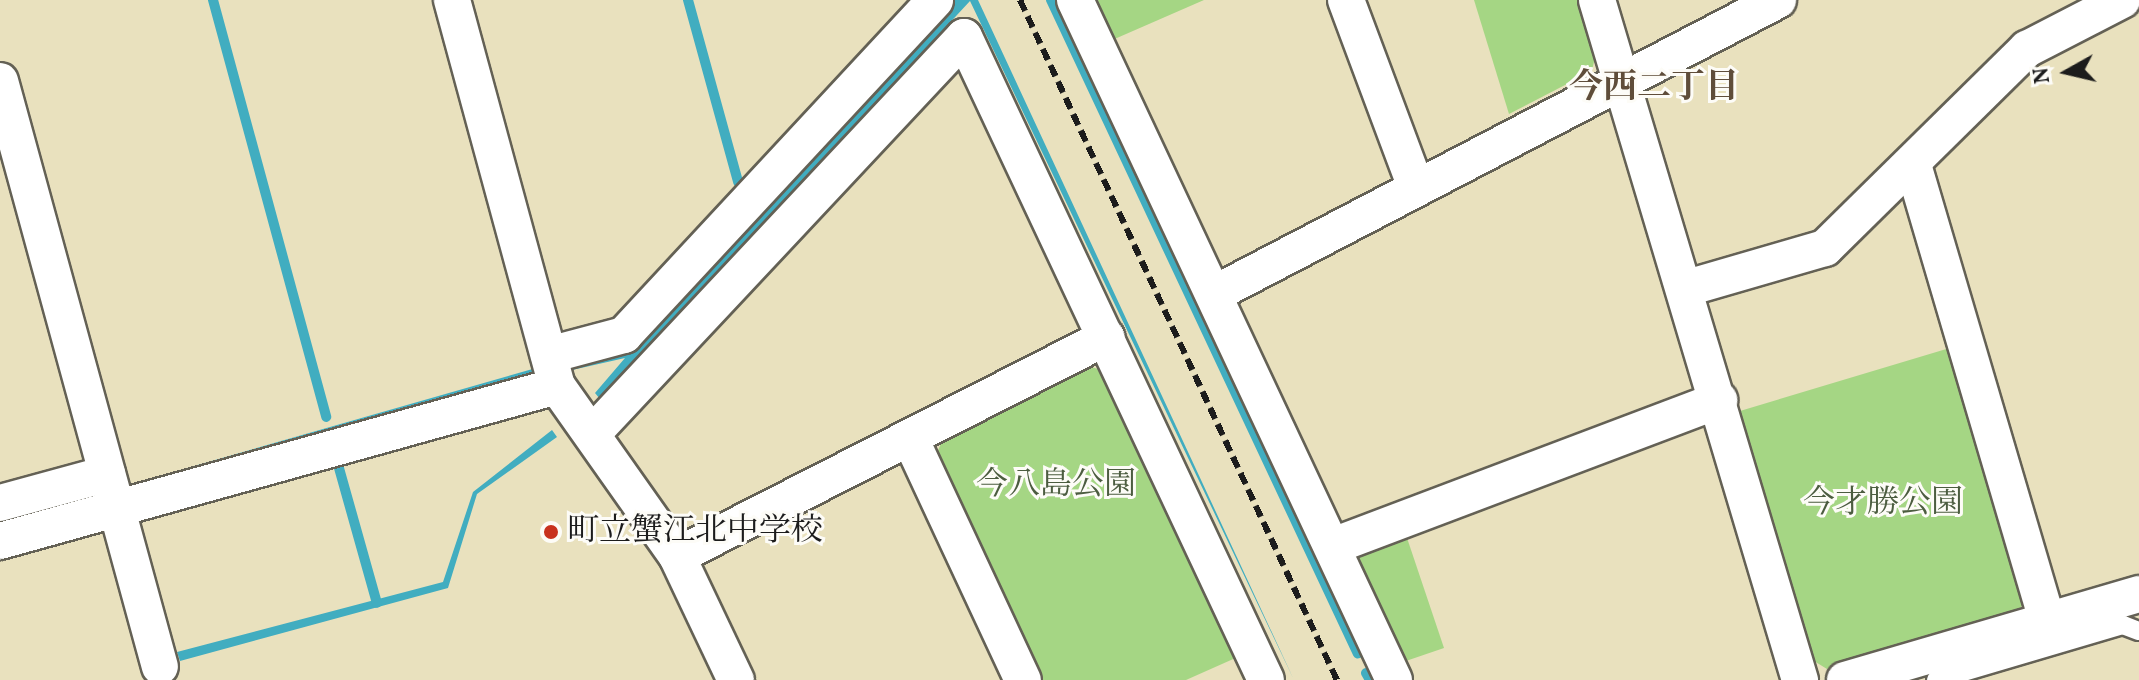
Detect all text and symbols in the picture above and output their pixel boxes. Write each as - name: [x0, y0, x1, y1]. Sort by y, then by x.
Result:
- north arrow: [2027, 32, 2107, 112]
- text: N: [2026, 65, 2059, 85]
- district label: 今西二丁目: [1569, 69, 1739, 109]
- park label: 今八島公園: [976, 467, 1136, 505]
- park label: 今才勝公園: [1803, 485, 1963, 523]
- place label: 町立蟹江北中学校: [567, 513, 823, 551]
- marker: 町立蟹江北中学校: [542, 523, 560, 541]

